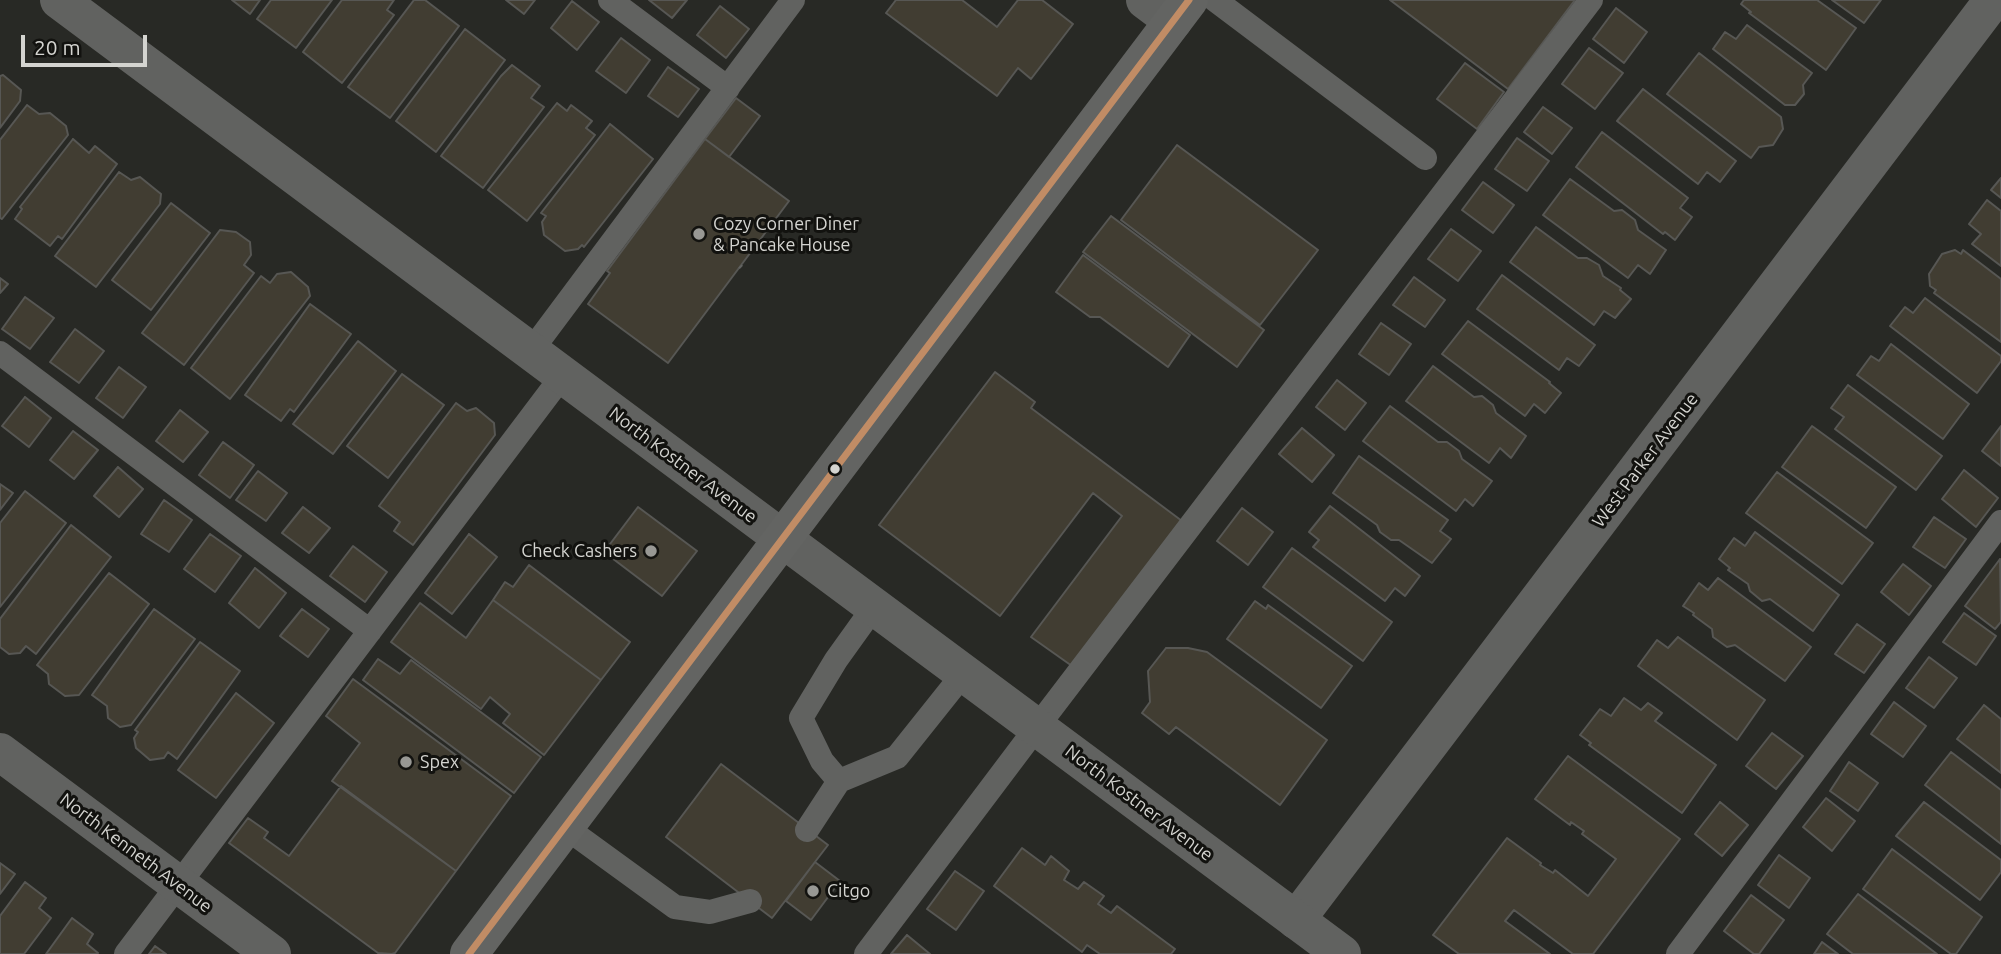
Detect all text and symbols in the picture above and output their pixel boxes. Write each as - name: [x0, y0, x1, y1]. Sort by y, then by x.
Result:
- scale bar: [24, 21, 150, 65]
- text: 20 m: [34, 35, 81, 59]
- place label: Cozy Corner Diner & Pancake House: [713, 213, 859, 256]
- marker: Cozy Corner Diner & Pancake House: [691, 226, 707, 242]
- street label: West Parker Avenue: [1588, 389, 1702, 531]
- street label: North Kostner Avenue: [605, 402, 761, 528]
- unlabelled marker: [828, 462, 842, 476]
- place label: Check Cashers: [521, 540, 637, 562]
- marker: Check Cashers: [643, 543, 659, 559]
- street label: North Kostner Avenue: [1061, 740, 1217, 866]
- place label: Spex: [420, 751, 459, 773]
- marker: Spex: [398, 754, 414, 770]
- street label: North Kenneth Avenue: [56, 789, 216, 917]
- place label: Citgo: [827, 880, 870, 902]
- marker: Citgo: [805, 883, 821, 899]

